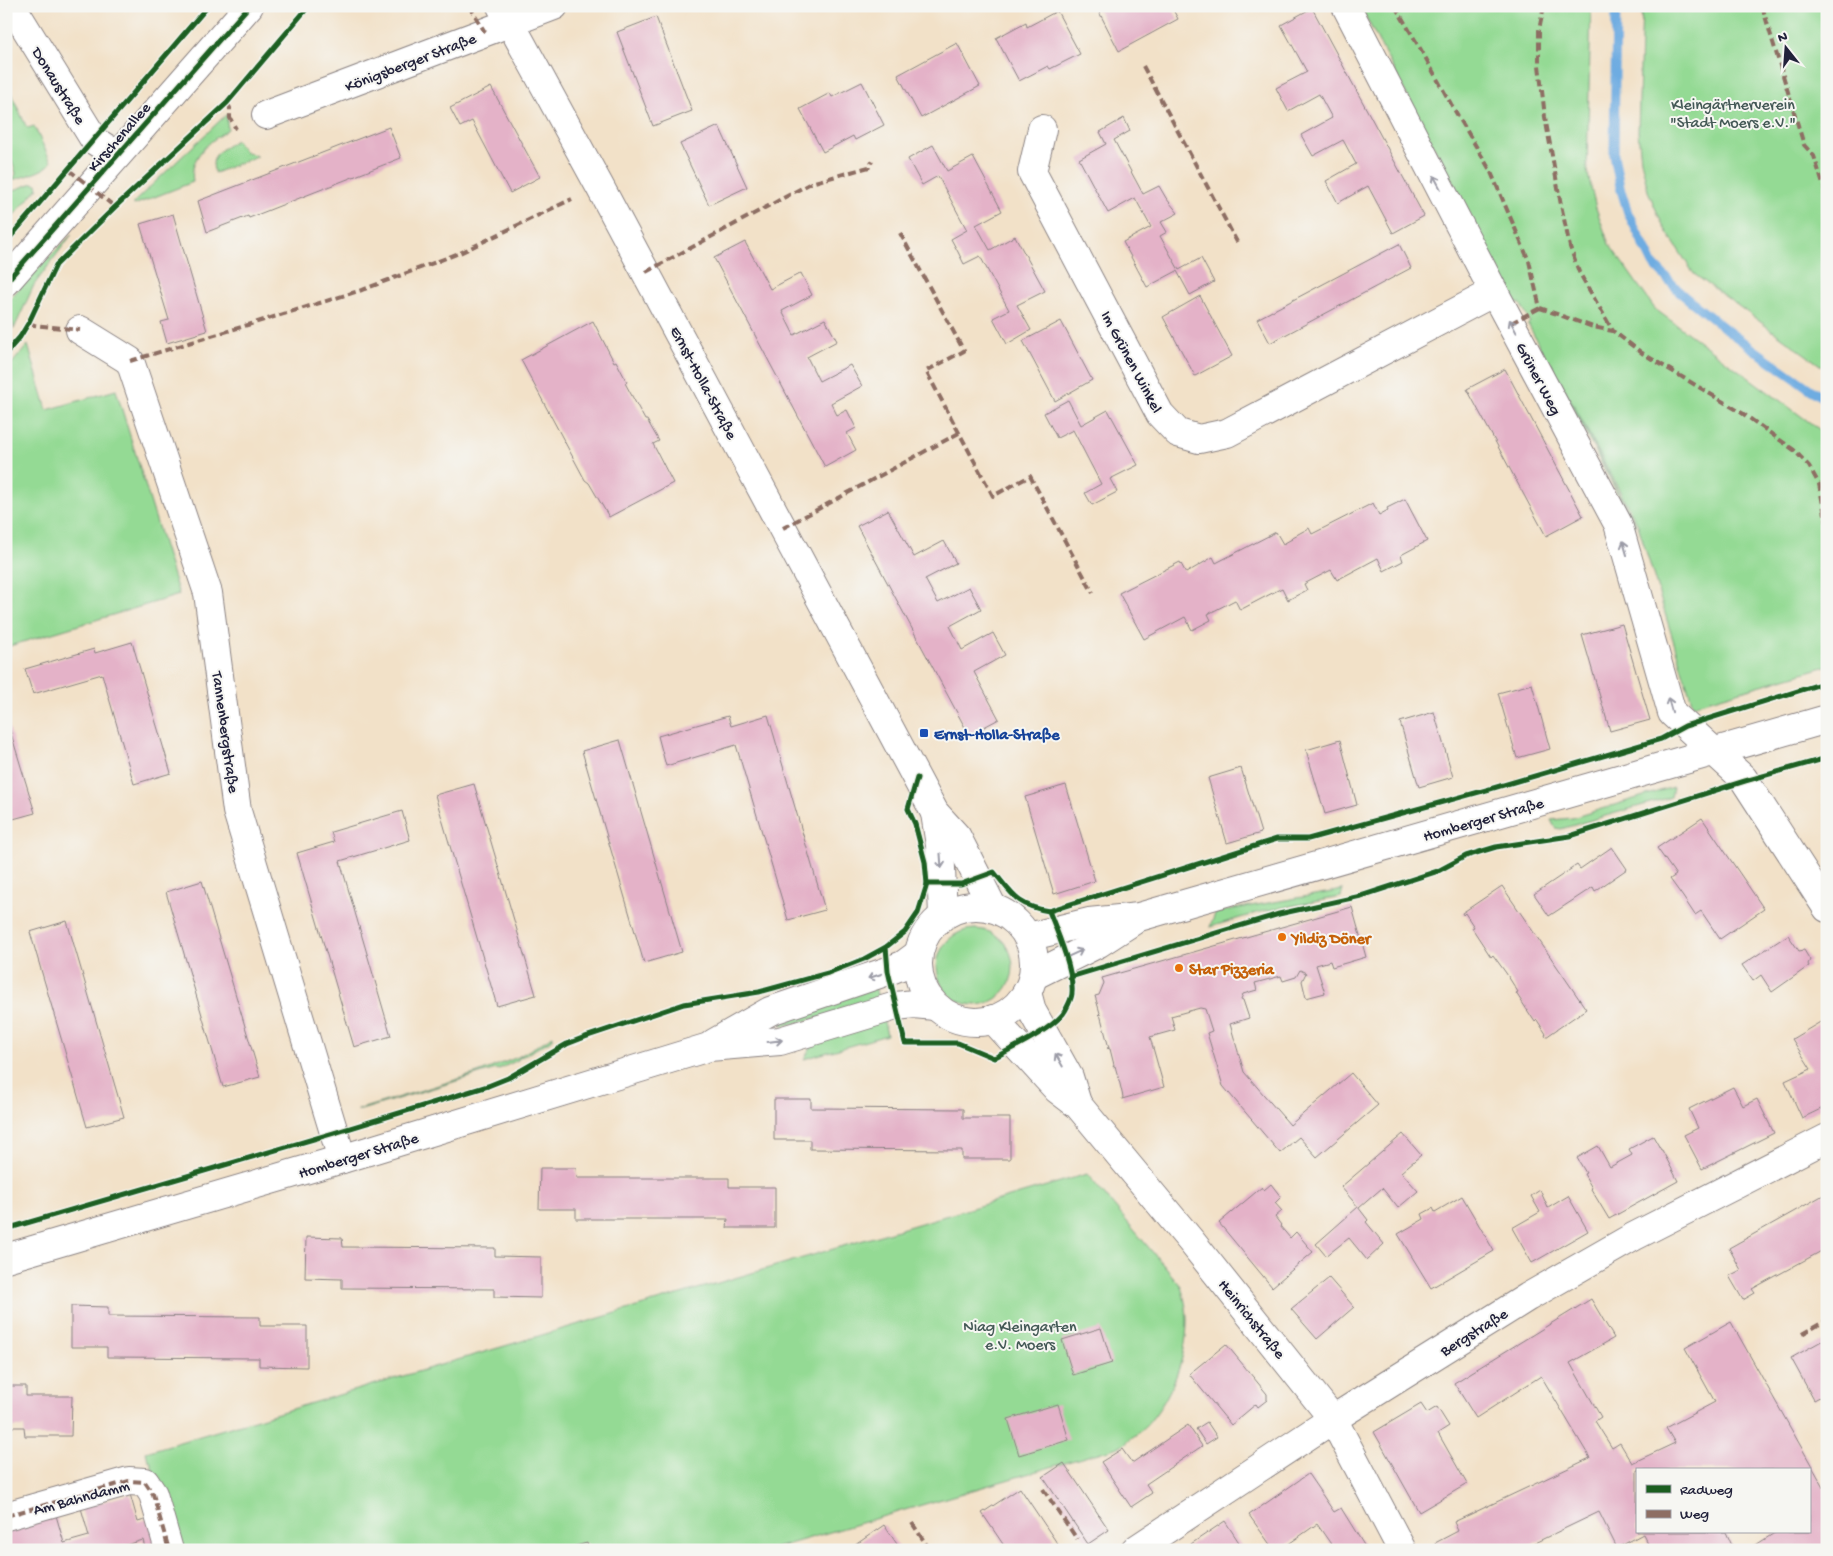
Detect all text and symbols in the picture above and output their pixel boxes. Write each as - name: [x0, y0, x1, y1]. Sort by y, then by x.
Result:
- north arrow: [1760, 22, 1810, 72]
- text: N: [1776, 28, 1790, 47]
- street label: Königsberger Straße: [343, 30, 480, 98]
- street label: Donaustraße: [25, 44, 89, 130]
- park label: Kleingärtnerverein "Stadt Moers e.V.": [1670, 97, 1796, 134]
- street label: Kirschenallee: [85, 99, 157, 177]
- one-way arrow: [1432, 174, 1442, 189]
- street label: Im Grünen Winkel: [1095, 308, 1165, 417]
- one-way arrow: [1507, 319, 1517, 333]
- street label: Ernst-Holla-Straße: [664, 324, 740, 444]
- street label: Grüner Weg: [1510, 340, 1564, 419]
- one-way arrow: [1620, 541, 1629, 557]
- street label: Tannenbergstraße: [205, 670, 242, 795]
- one-way arrow: [1664, 697, 1674, 713]
- marker: Ernst-Holla-Straße: [918, 727, 930, 739]
- place label: Ernst-Holla-Straße: [934, 727, 1060, 746]
- street label: Homberger Straße: [1422, 795, 1547, 848]
- one-way arrow: [937, 853, 946, 869]
- marker: Yildiz Döner: [1276, 931, 1288, 943]
- place label: Yildiz Döner: [1290, 931, 1373, 950]
- one-way arrow: [1068, 948, 1083, 958]
- marker: Star Pizzeria: [1173, 962, 1185, 974]
- place label: Star Pizzeria: [1189, 962, 1275, 981]
- one-way arrow: [867, 972, 883, 981]
- one-way arrow: [766, 1036, 782, 1046]
- one-way arrow: [1053, 1054, 1063, 1068]
- street label: Homberger Straße: [297, 1130, 422, 1185]
- street label: Heinrichstraße: [1213, 1277, 1289, 1364]
- street label: Bergstraße: [1437, 1305, 1513, 1363]
- park label: Niag Kleingarten e.V. Moers: [963, 1319, 1077, 1356]
- legend: [1636, 1468, 1810, 1534]
- street label: Am Bahndamm: [32, 1477, 133, 1521]
- text: Radweg: [1680, 1482, 1733, 1500]
- text: Weg: [1680, 1506, 1709, 1524]

